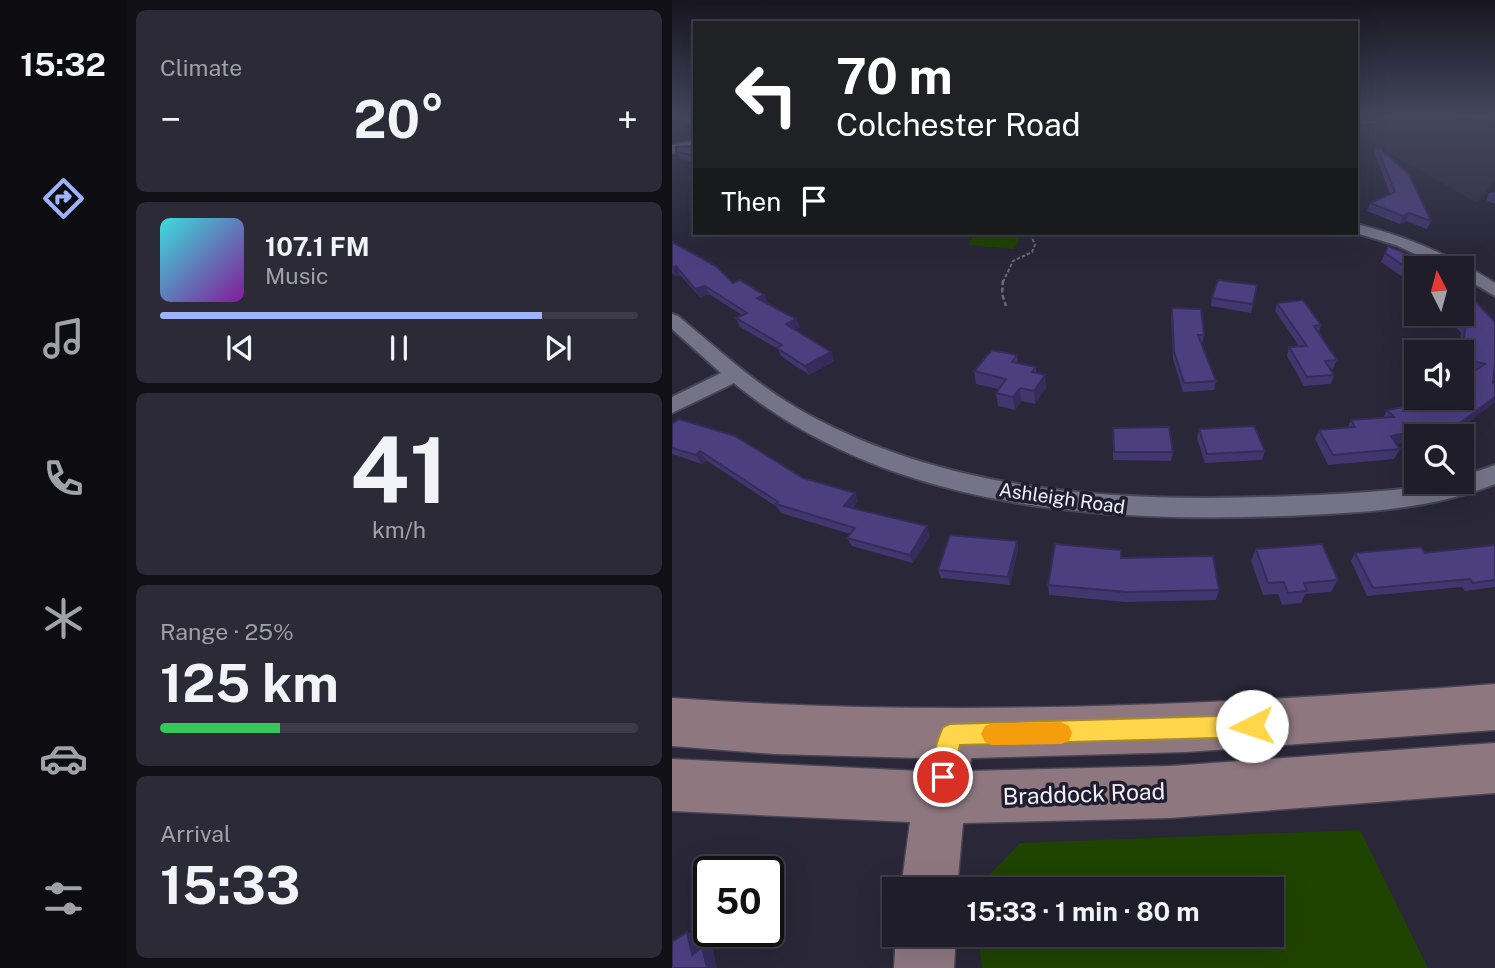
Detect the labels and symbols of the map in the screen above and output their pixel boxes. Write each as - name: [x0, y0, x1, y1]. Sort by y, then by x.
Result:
- north arrow: [1404, 256, 1474, 326]
- street label: Ashleigh Road: [998, 478, 1126, 518]
- position arrow: [1215, 689, 1289, 763]
- pin: [913, 747, 973, 807]
- street label: Braddock Road: [1002, 777, 1166, 810]
- speed limit sign: 50: [693, 856, 784, 947]

